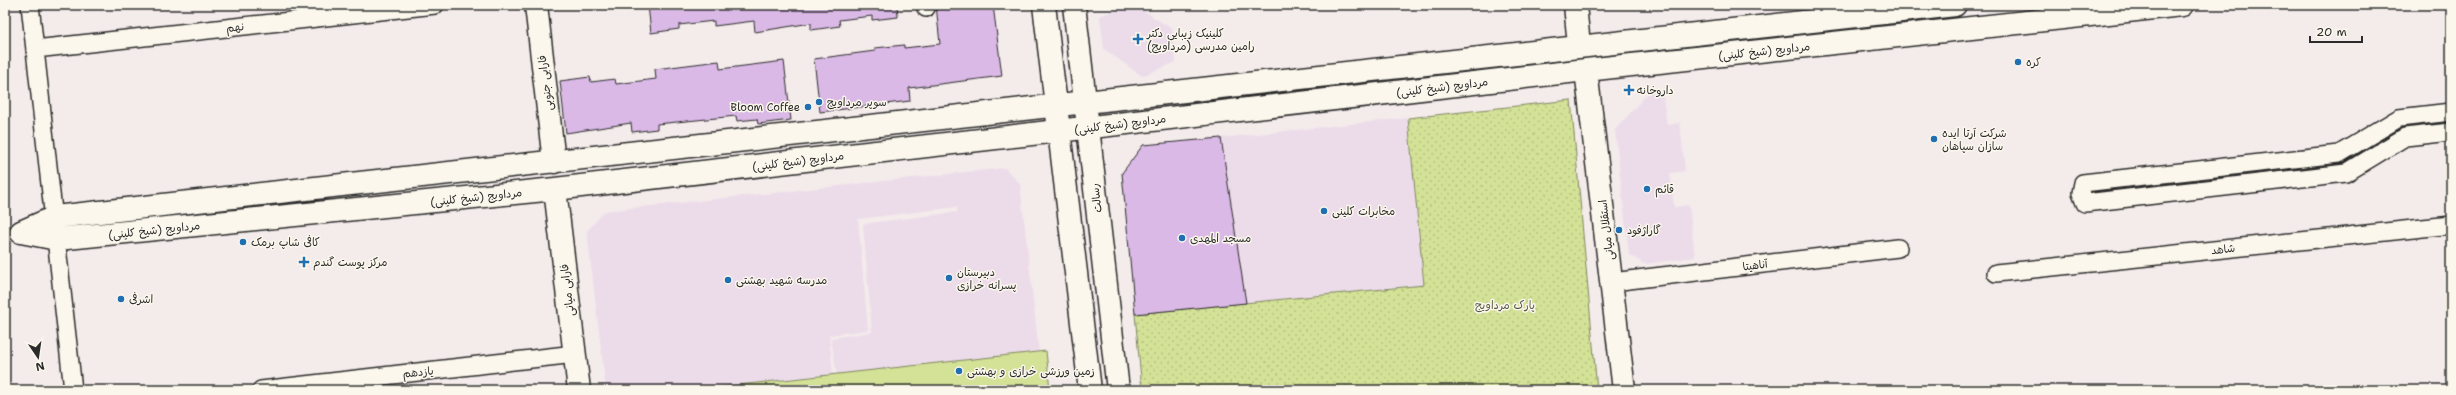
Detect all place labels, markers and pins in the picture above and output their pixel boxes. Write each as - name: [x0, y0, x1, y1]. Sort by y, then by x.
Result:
- place label: کلینیک زیبایی دکتر رامین مدرسی (مرداویج): [1146, 26, 1255, 54]
- marker: کلینیک زیبایی دکتر رامین مدرسی (مرداویج): [1132, 33, 1144, 45]
- place label: کره: [2026, 55, 2041, 70]
- marker: کره: [2013, 57, 2023, 67]
- place label: داروخانه: [1637, 83, 1674, 98]
- marker: داروخانه: [1624, 85, 1634, 95]
- place label: سوپر مرداویچ: [827, 95, 887, 110]
- marker: سوپر مرداویچ: [814, 97, 824, 107]
- place label: Bloom Coffee: [730, 100, 800, 115]
- marker: Bloom Coffee: [803, 102, 813, 112]
- place label: شرکت آرتا ایده سازان سپاهان: [1942, 126, 2007, 154]
- marker: شرکت آرتا ایده سازان سپاهان: [1929, 134, 1939, 144]
- place label: قائم: [1655, 182, 1674, 198]
- marker: قائم: [1642, 184, 1652, 194]
- place label: مخابرات کلینی: [1332, 204, 1395, 219]
- marker: مخابرات کلینی: [1319, 206, 1329, 216]
- place label: گاراژفود: [1627, 223, 1661, 238]
- marker: گاراژفود: [1614, 225, 1624, 235]
- place label: مسجد المهدی: [1190, 231, 1251, 246]
- marker: مسجد المهدی: [1177, 233, 1187, 243]
- place label: کافی شاپ برمک: [251, 234, 320, 250]
- marker: کافی شاپ برمک: [238, 237, 248, 247]
- place label: مرکز پوست گندم: [313, 255, 388, 271]
- marker: مرکز پوست گندم: [298, 256, 310, 268]
- place label: دبیرستان پسرانه خرازی: [957, 265, 1016, 293]
- place label: مدرسه شهید بهشتی: [736, 273, 827, 288]
- marker: دبیرستان پسرانه خرازی: [944, 273, 954, 283]
- marker: مدرسه شهید بهشتی: [723, 275, 733, 285]
- place label: اشرفی: [129, 291, 153, 307]
- marker: اشرفی: [116, 294, 126, 304]
- place label: زمین ورزشی خرازی و بهشتی: [967, 364, 1095, 379]
- marker: زمین ورزشی خرازی و بهشتی: [954, 366, 964, 376]

